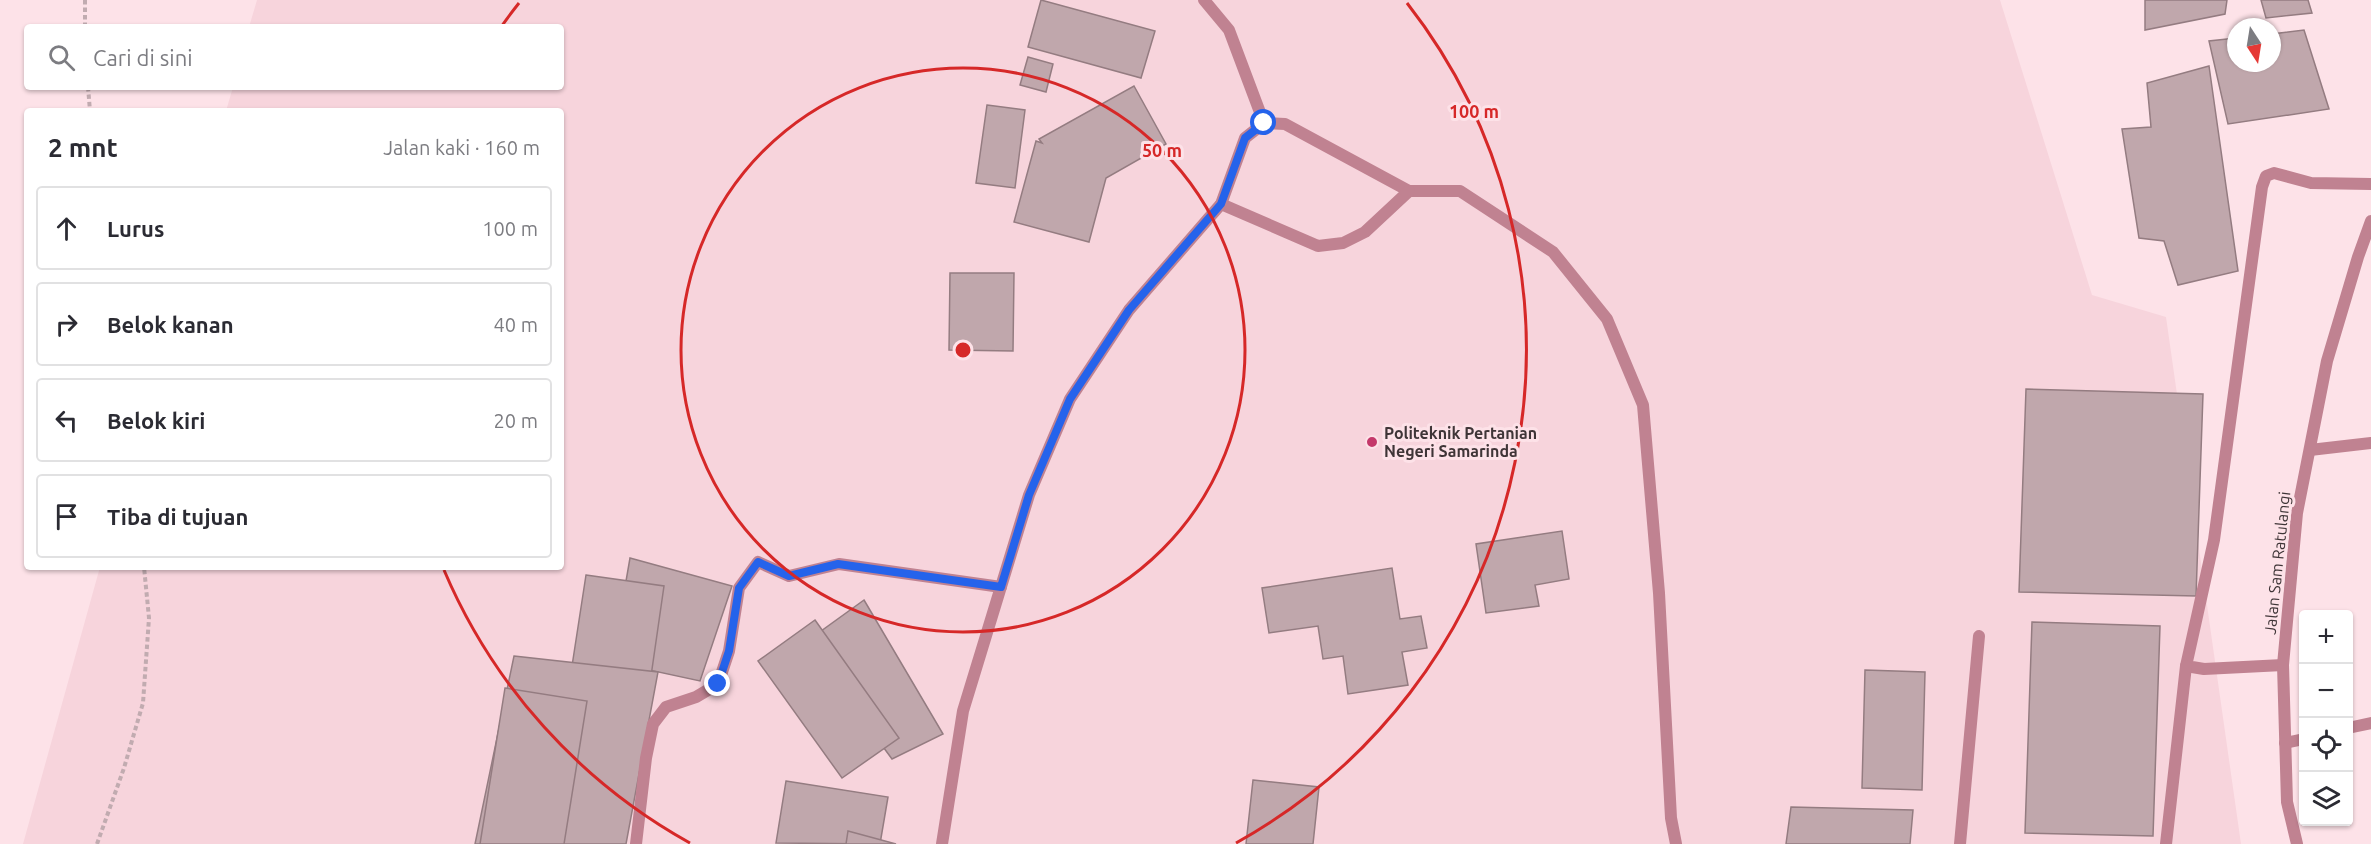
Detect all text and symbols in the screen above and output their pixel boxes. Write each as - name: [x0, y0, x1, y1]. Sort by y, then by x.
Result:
- north arrow: [2227, 18, 2281, 72]
- search box: [24, 24, 564, 90]
- icon: search: [45, 41, 78, 74]
- text: Cari di sini: [93, 45, 193, 70]
- text: 100 m: [1449, 101, 1499, 121]
- route start: [1250, 109, 1276, 135]
- text: 2 mnt: [48, 133, 118, 162]
- text: Jalan kaki · 160 m: [383, 136, 540, 159]
- text: 50 m: [1142, 140, 1182, 160]
- icon: ahead: [50, 212, 83, 245]
- text: Lurus: [107, 216, 164, 241]
- text: 100 m: [482, 217, 538, 240]
- icon: right: [50, 308, 83, 341]
- text: Belok kanan: [107, 312, 234, 337]
- text: 40 m: [494, 313, 538, 336]
- centre of rings: [953, 340, 973, 360]
- icon: left: [50, 404, 83, 437]
- text: Belok kiri: [107, 408, 205, 433]
- text: 20 m: [494, 409, 538, 432]
- place label: Politeknik Pertanian Negeri Samarinda: [1384, 424, 1537, 460]
- marker: Politeknik Pertanian Negeri Samarinda: [1365, 435, 1379, 449]
- street label: Jalan Sam Ratulangi: [2261, 491, 2293, 635]
- icon: arrive: [50, 500, 83, 533]
- text: Tiba di tujuan: [107, 504, 248, 529]
- map controls: [2299, 610, 2353, 826]
- button: +: [2299, 610, 2353, 664]
- button: −: [2299, 664, 2353, 718]
- route end: [704, 670, 730, 696]
- button: locate: [2299, 718, 2353, 772]
- button: layers: [2299, 772, 2353, 826]

